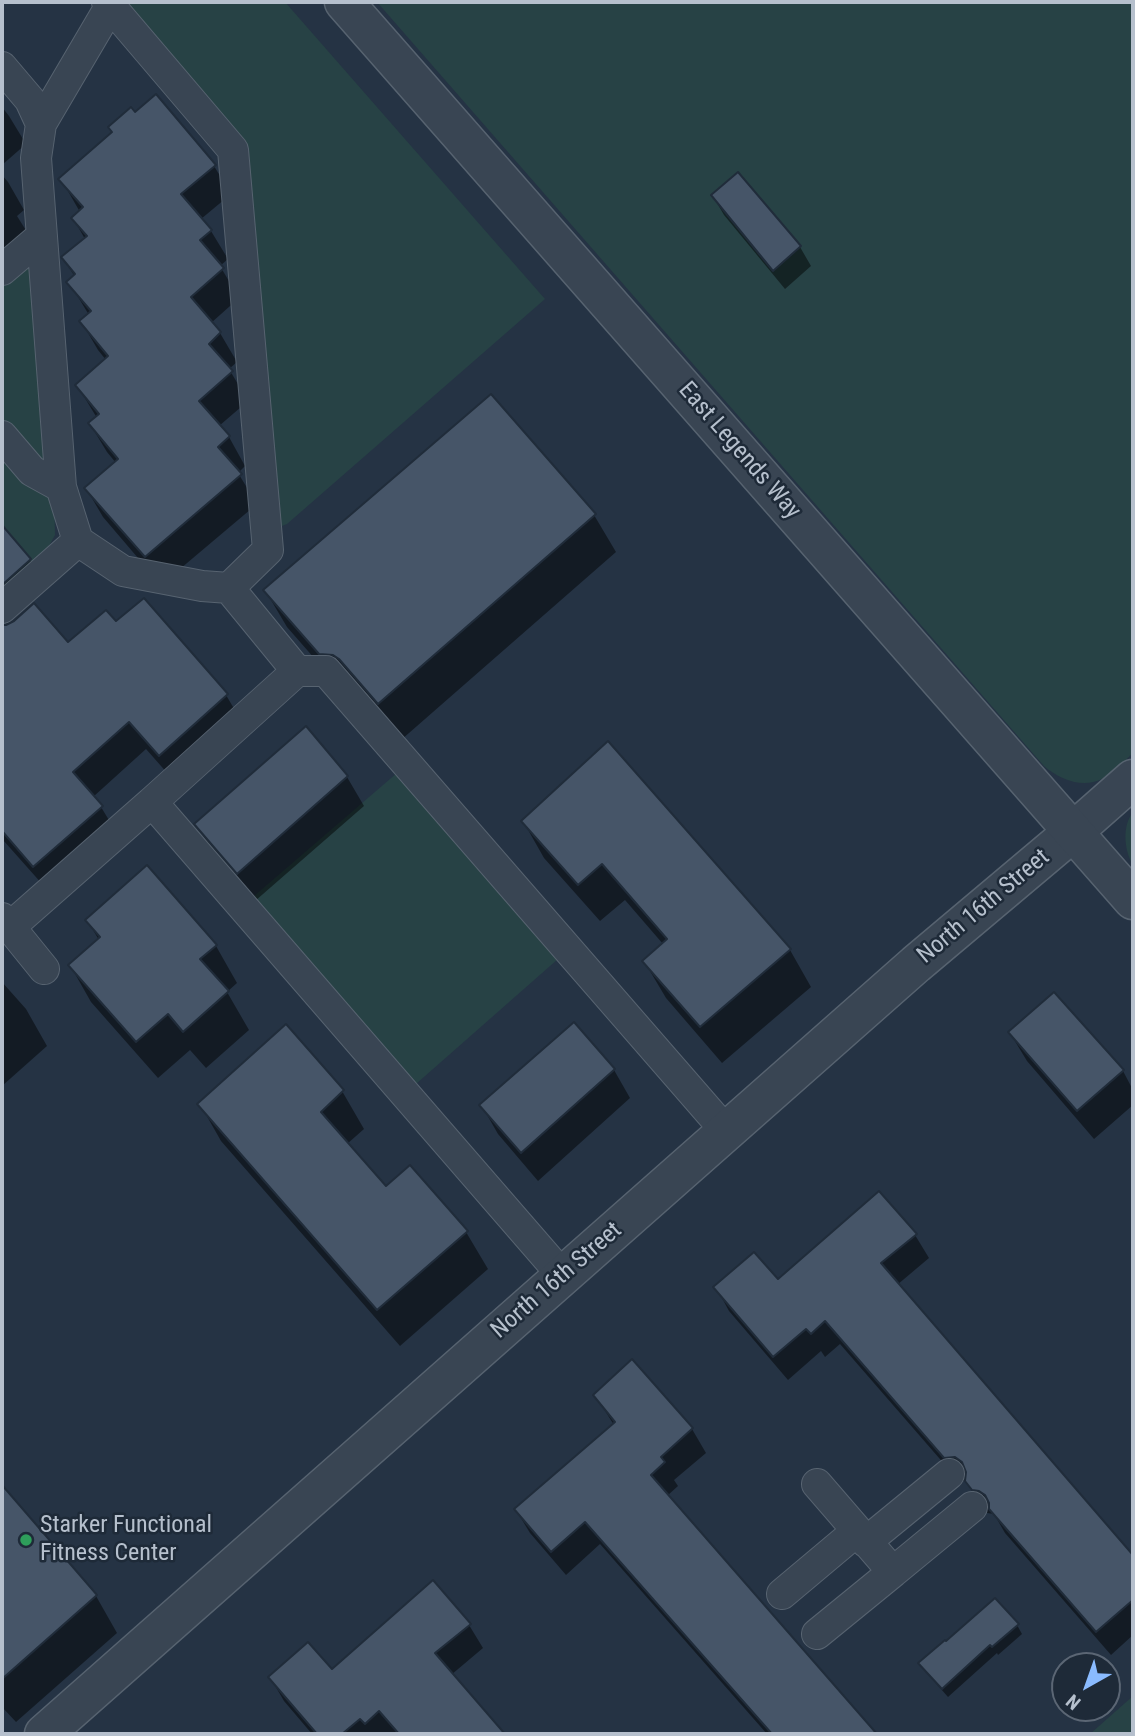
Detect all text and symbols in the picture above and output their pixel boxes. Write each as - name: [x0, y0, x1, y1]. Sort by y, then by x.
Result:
- street label: East Legends Way: [672, 377, 806, 525]
- street label: North 16th Street: [912, 844, 1056, 970]
- street label: North 16th Street: [486, 1217, 628, 1345]
- place label: Starker Functional Fitness Center: [40, 1512, 212, 1568]
- marker: Starker Functional Fitness Center: [18, 1532, 34, 1548]
- north arrow: [1051, 1652, 1121, 1722]
- text: N: [1062, 1689, 1085, 1714]

